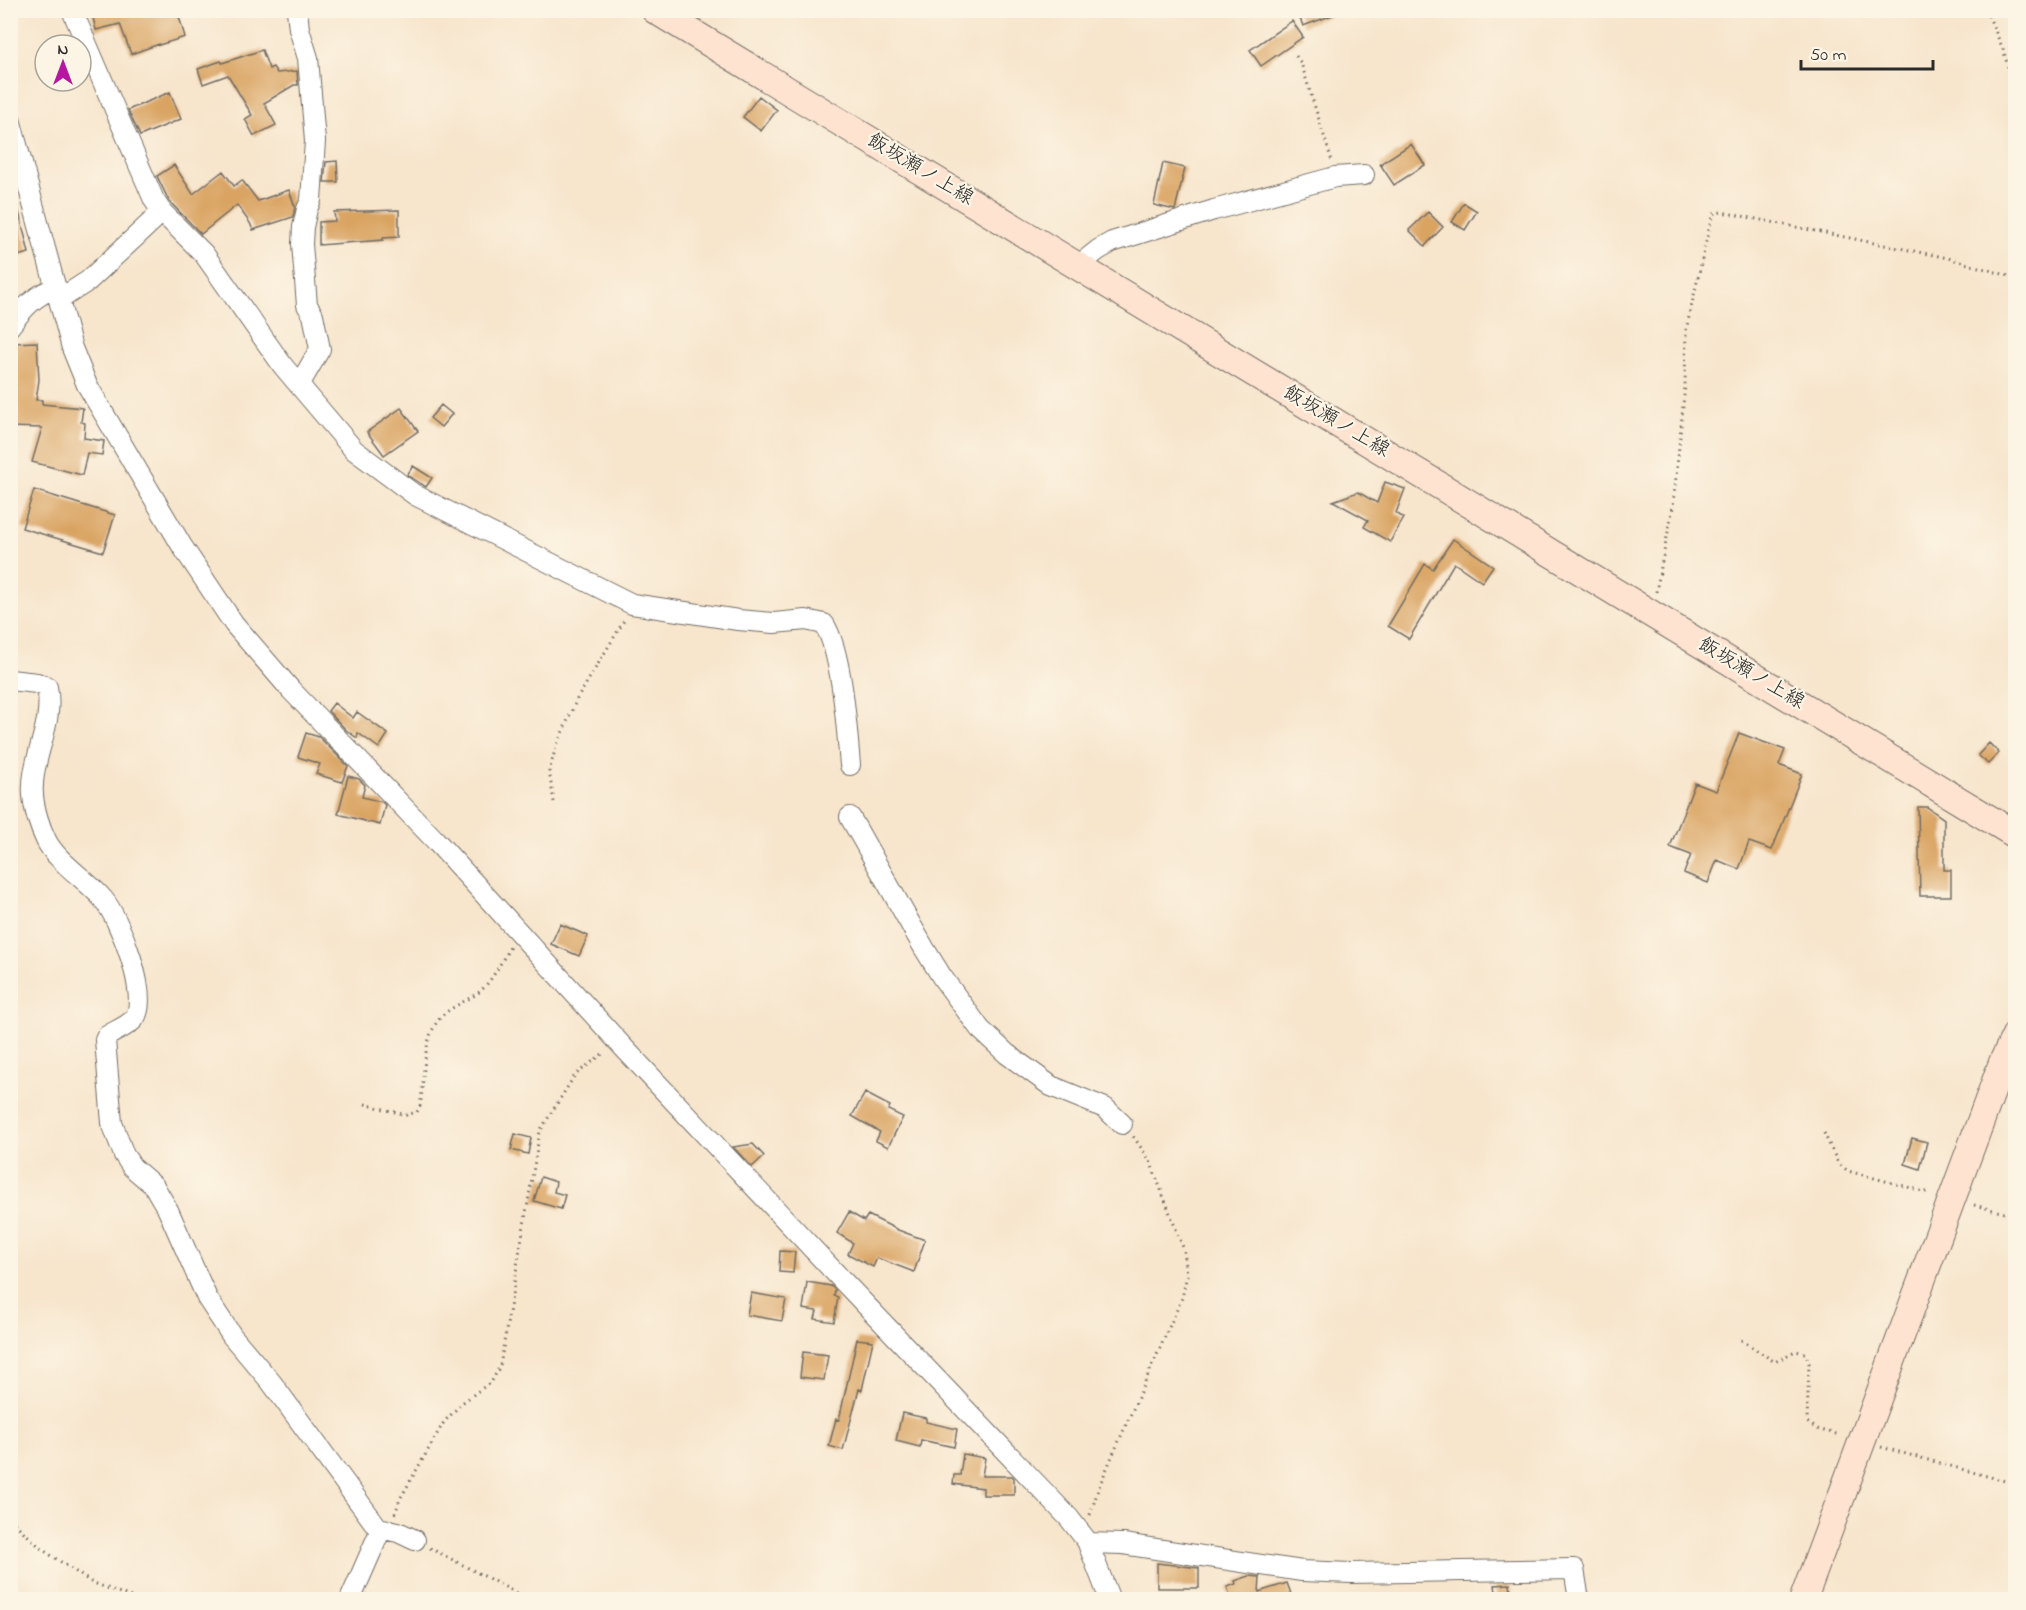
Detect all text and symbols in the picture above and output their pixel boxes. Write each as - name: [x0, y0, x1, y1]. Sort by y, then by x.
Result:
- north arrow: [33, 33, 93, 93]
- scale bar: [1801, 33, 1933, 71]
- text: N: [58, 38, 69, 62]
- text: 50 m: [1810, 43, 1847, 69]
- street label: 飯坂瀬ノ上線: [861, 127, 979, 213]
- street label: 飯坂瀬ノ上線: [1277, 379, 1395, 465]
- street label: 飯坂瀬ノ上線: [1692, 631, 1810, 717]

